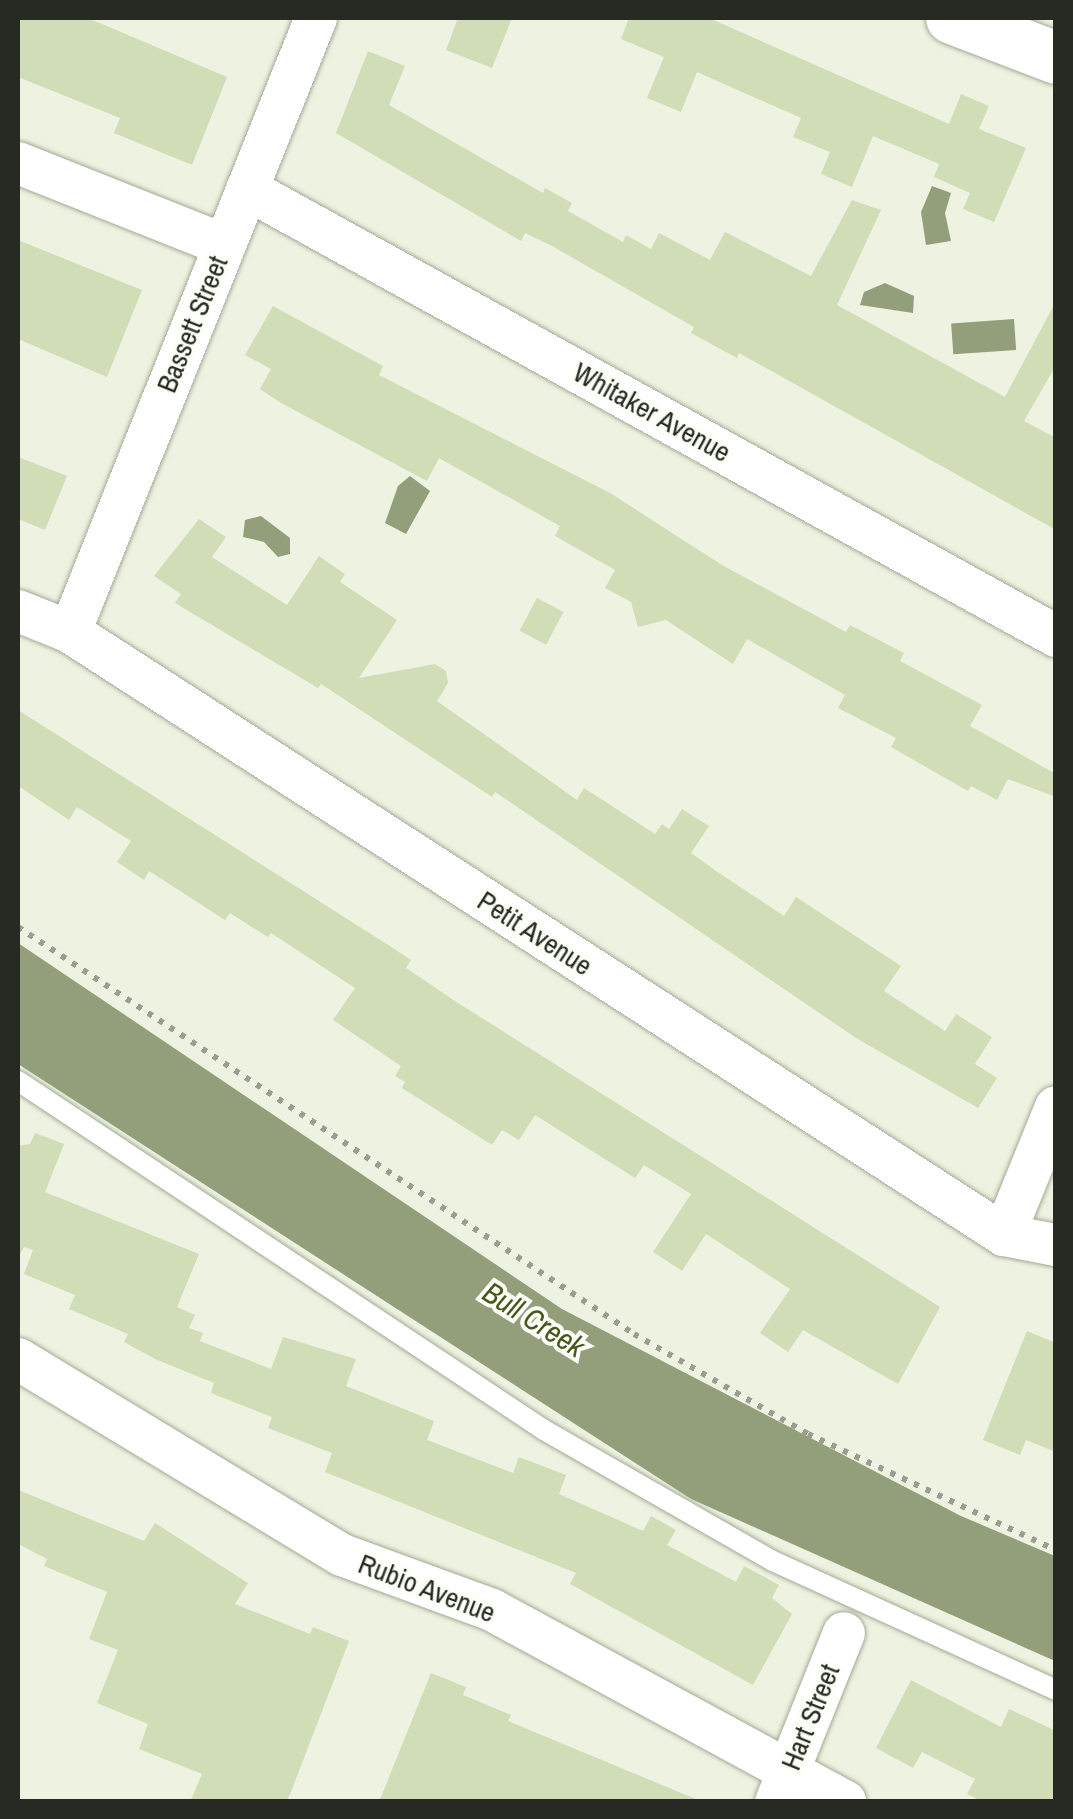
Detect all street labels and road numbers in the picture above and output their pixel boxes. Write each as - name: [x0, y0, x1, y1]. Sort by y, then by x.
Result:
- street label: Bassett Street: [149, 251, 235, 397]
- street label: Whitaker Avenue: [567, 355, 737, 469]
- street label: Petit Avenue: [471, 883, 599, 983]
- street label: Rubio Avenue: [353, 1546, 501, 1630]
- street label: Hart Street: [774, 1659, 846, 1775]

